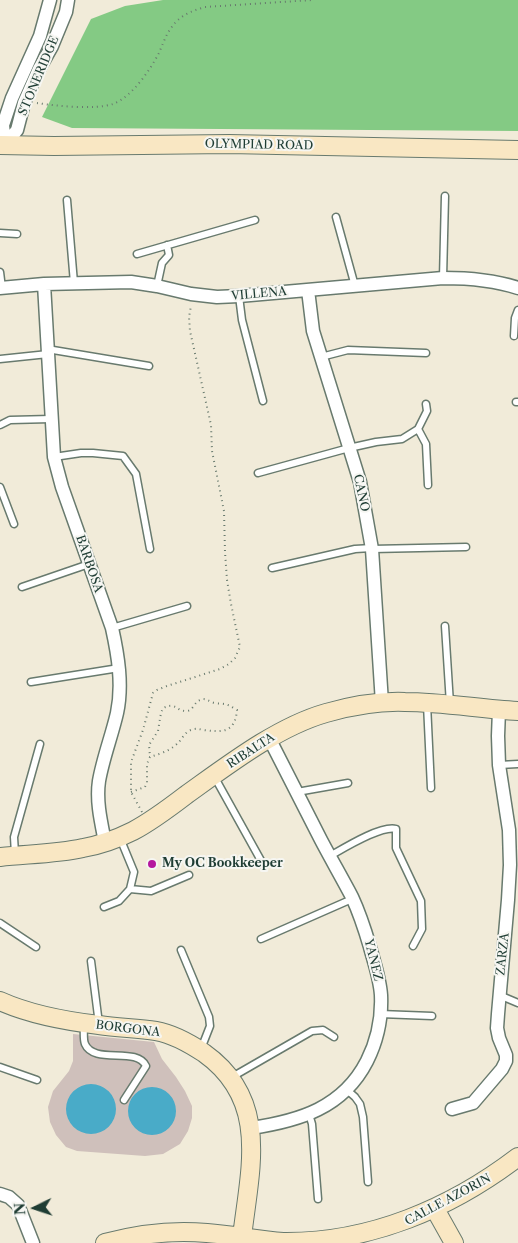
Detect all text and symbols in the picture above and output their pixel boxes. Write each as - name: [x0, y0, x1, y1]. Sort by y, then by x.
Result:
- street label: STONERIDGE: [16, 34, 62, 118]
- street label: OLYMPIAD ROAD: [205, 137, 313, 153]
- street label: VILLENA: [231, 284, 287, 304]
- street label: CANO: [350, 473, 372, 513]
- street label: BARBOSA: [72, 533, 106, 595]
- street label: RIBALTA: [224, 730, 278, 772]
- place label: My OC Bookkeeper: [162, 857, 283, 871]
- marker: My OC Bookkeeper: [146, 858, 158, 870]
- street label: ZARZA: [494, 932, 512, 976]
- street label: YANEZ: [361, 938, 385, 982]
- street label: BORGONA: [95, 1018, 161, 1040]
- street label: CALLE AZORIN: [403, 1171, 493, 1229]
- north arrow: [10, 1183, 60, 1233]
- text: N: [11, 1202, 29, 1216]

